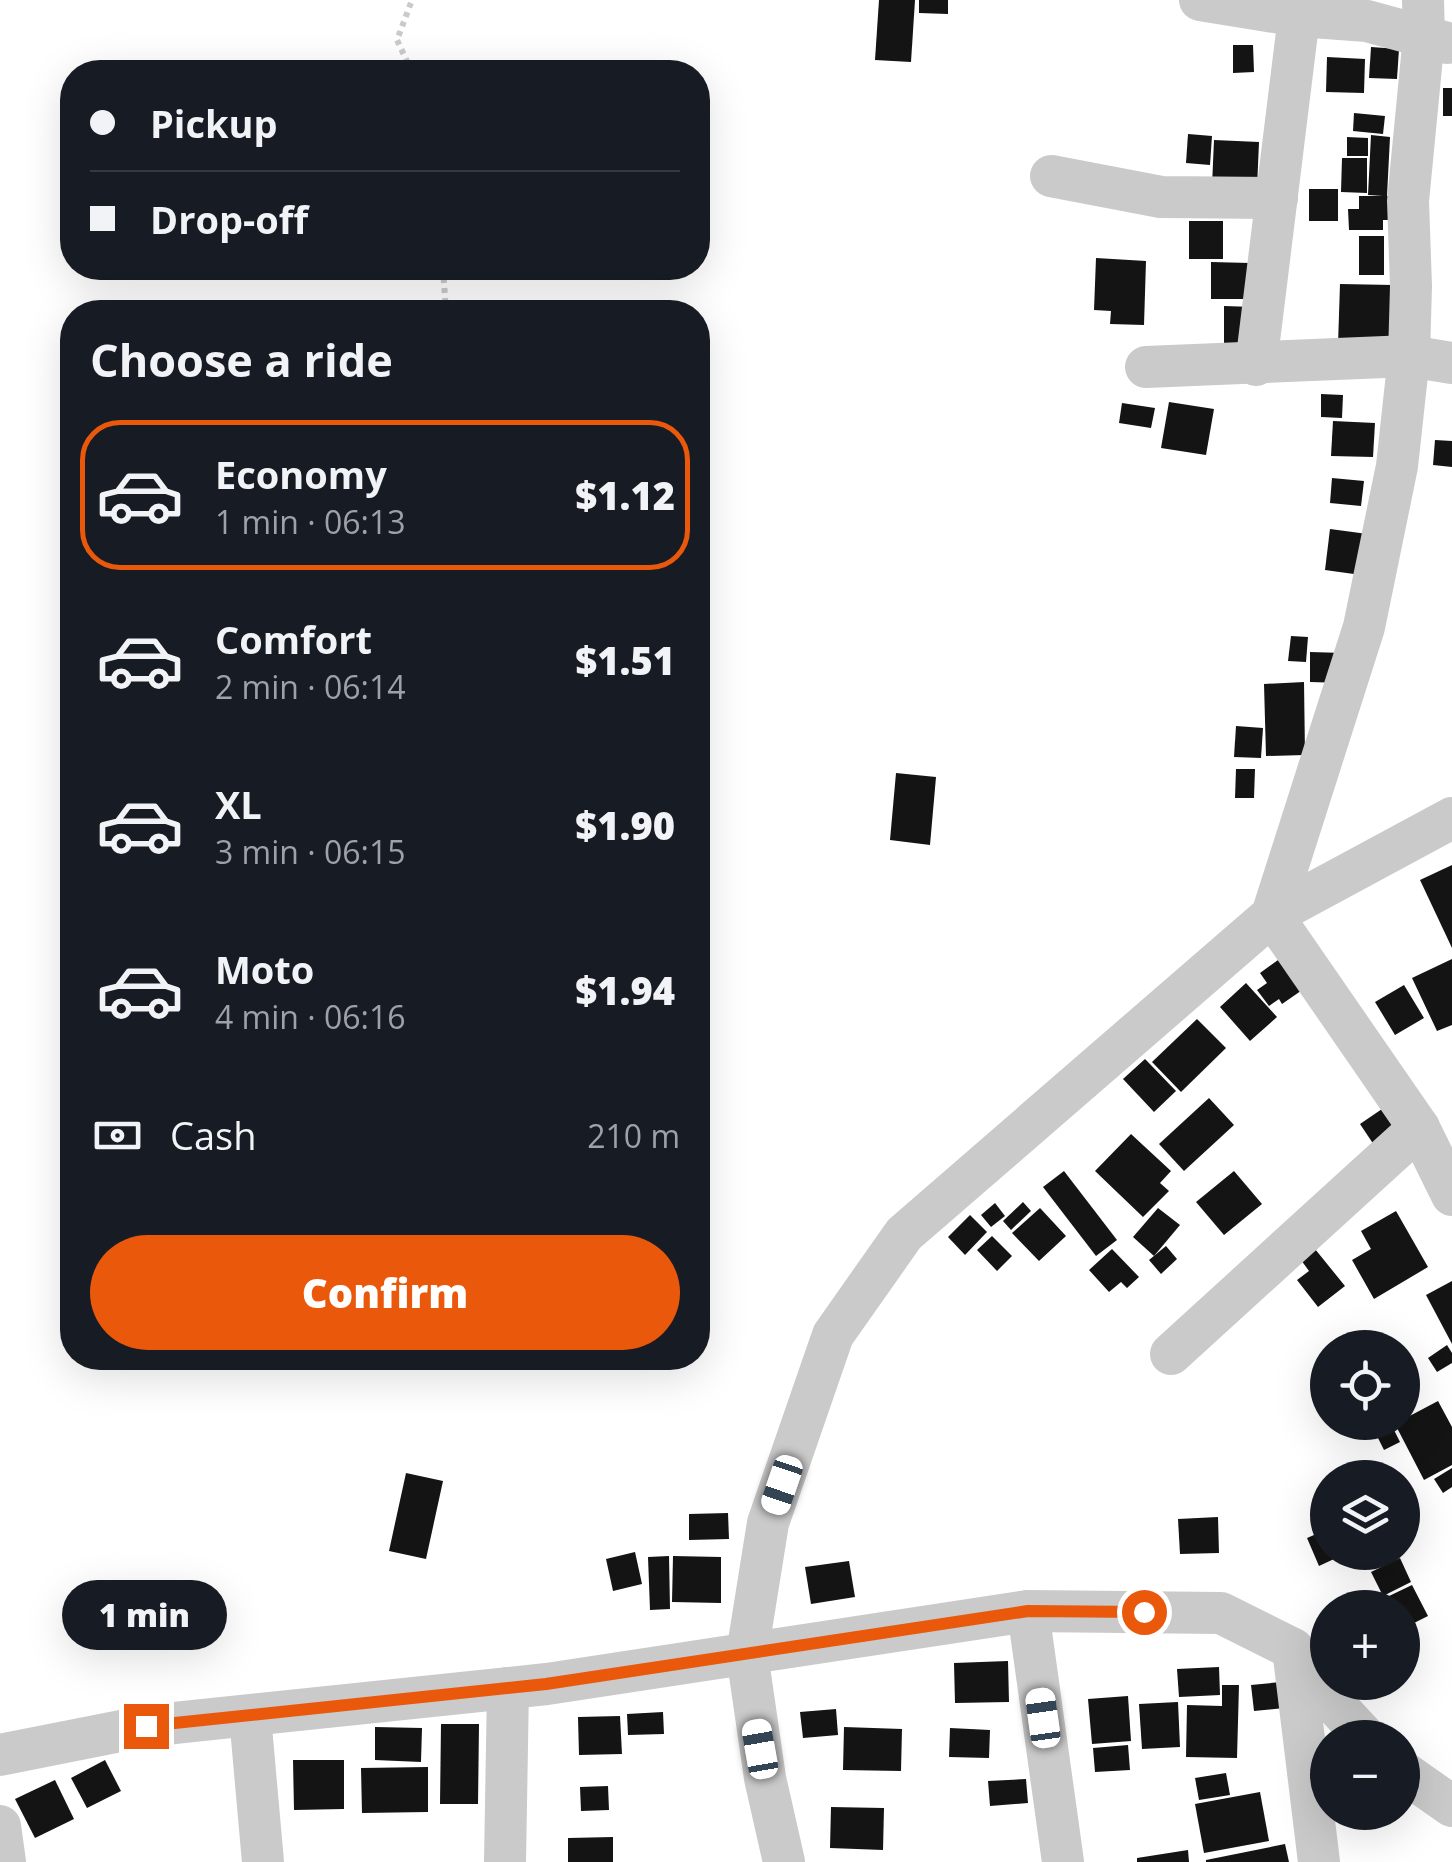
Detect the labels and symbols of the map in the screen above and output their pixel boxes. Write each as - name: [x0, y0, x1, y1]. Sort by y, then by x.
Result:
- car: [758, 1452, 806, 1518]
- callout: 1 min: [64, 1581, 228, 1651]
- route start: [1122, 1590, 1167, 1635]
- car: [1024, 1686, 1062, 1750]
- route end: [124, 1704, 169, 1749]
- car: [740, 1717, 780, 1781]

